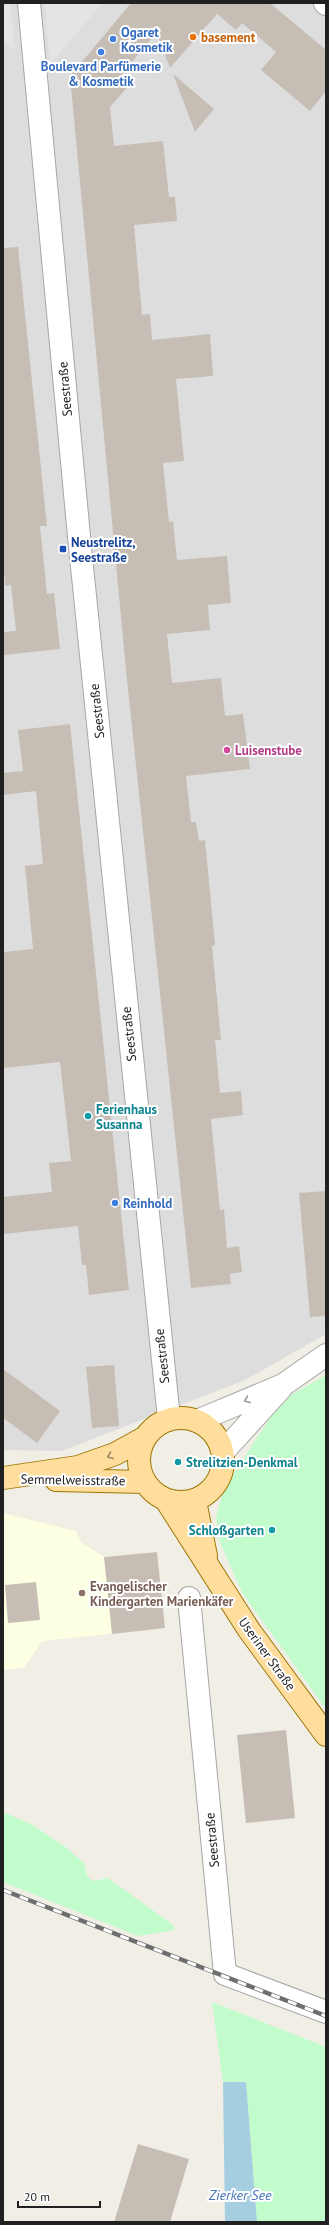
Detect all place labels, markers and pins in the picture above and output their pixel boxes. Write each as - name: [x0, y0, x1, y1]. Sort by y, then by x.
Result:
- place label: Ogaret Kosmetik: [121, 24, 173, 56]
- place label: basement: [201, 29, 256, 46]
- marker: basement: [188, 32, 198, 42]
- marker: Ogaret Kosmetik: [108, 34, 118, 44]
- marker: Boulevard Parfümerie & Kosmetik: [96, 47, 106, 57]
- place label: Boulevard Parfümerie & Kosmetik: [41, 58, 162, 90]
- place label: Neustrelitz, Seestraße: [71, 534, 135, 566]
- marker: Neustrelitz, Seestraße: [58, 544, 68, 554]
- place label: Luisenstube: [235, 742, 302, 759]
- marker: Luisenstube: [222, 745, 232, 755]
- place label: Ferienhaus Susanna: [96, 1101, 157, 1133]
- marker: Ferienhaus Susanna: [83, 1111, 93, 1121]
- place label: Reinhold: [123, 1195, 172, 1212]
- marker: Reinhold: [110, 1198, 120, 1208]
- place label: Strelitzien-Denkmal: [186, 1454, 298, 1471]
- marker: Strelitzien-Denkmal: [173, 1457, 183, 1467]
- place label: Schloßgarten: [189, 1522, 264, 1539]
- marker: Schloßgarten: [267, 1525, 277, 1535]
- place label: Evangelischer Kindergarten Marienkäfer: [90, 1578, 234, 1610]
- marker: Evangelischer Kindergarten Marienkäfer: [77, 1588, 87, 1598]

